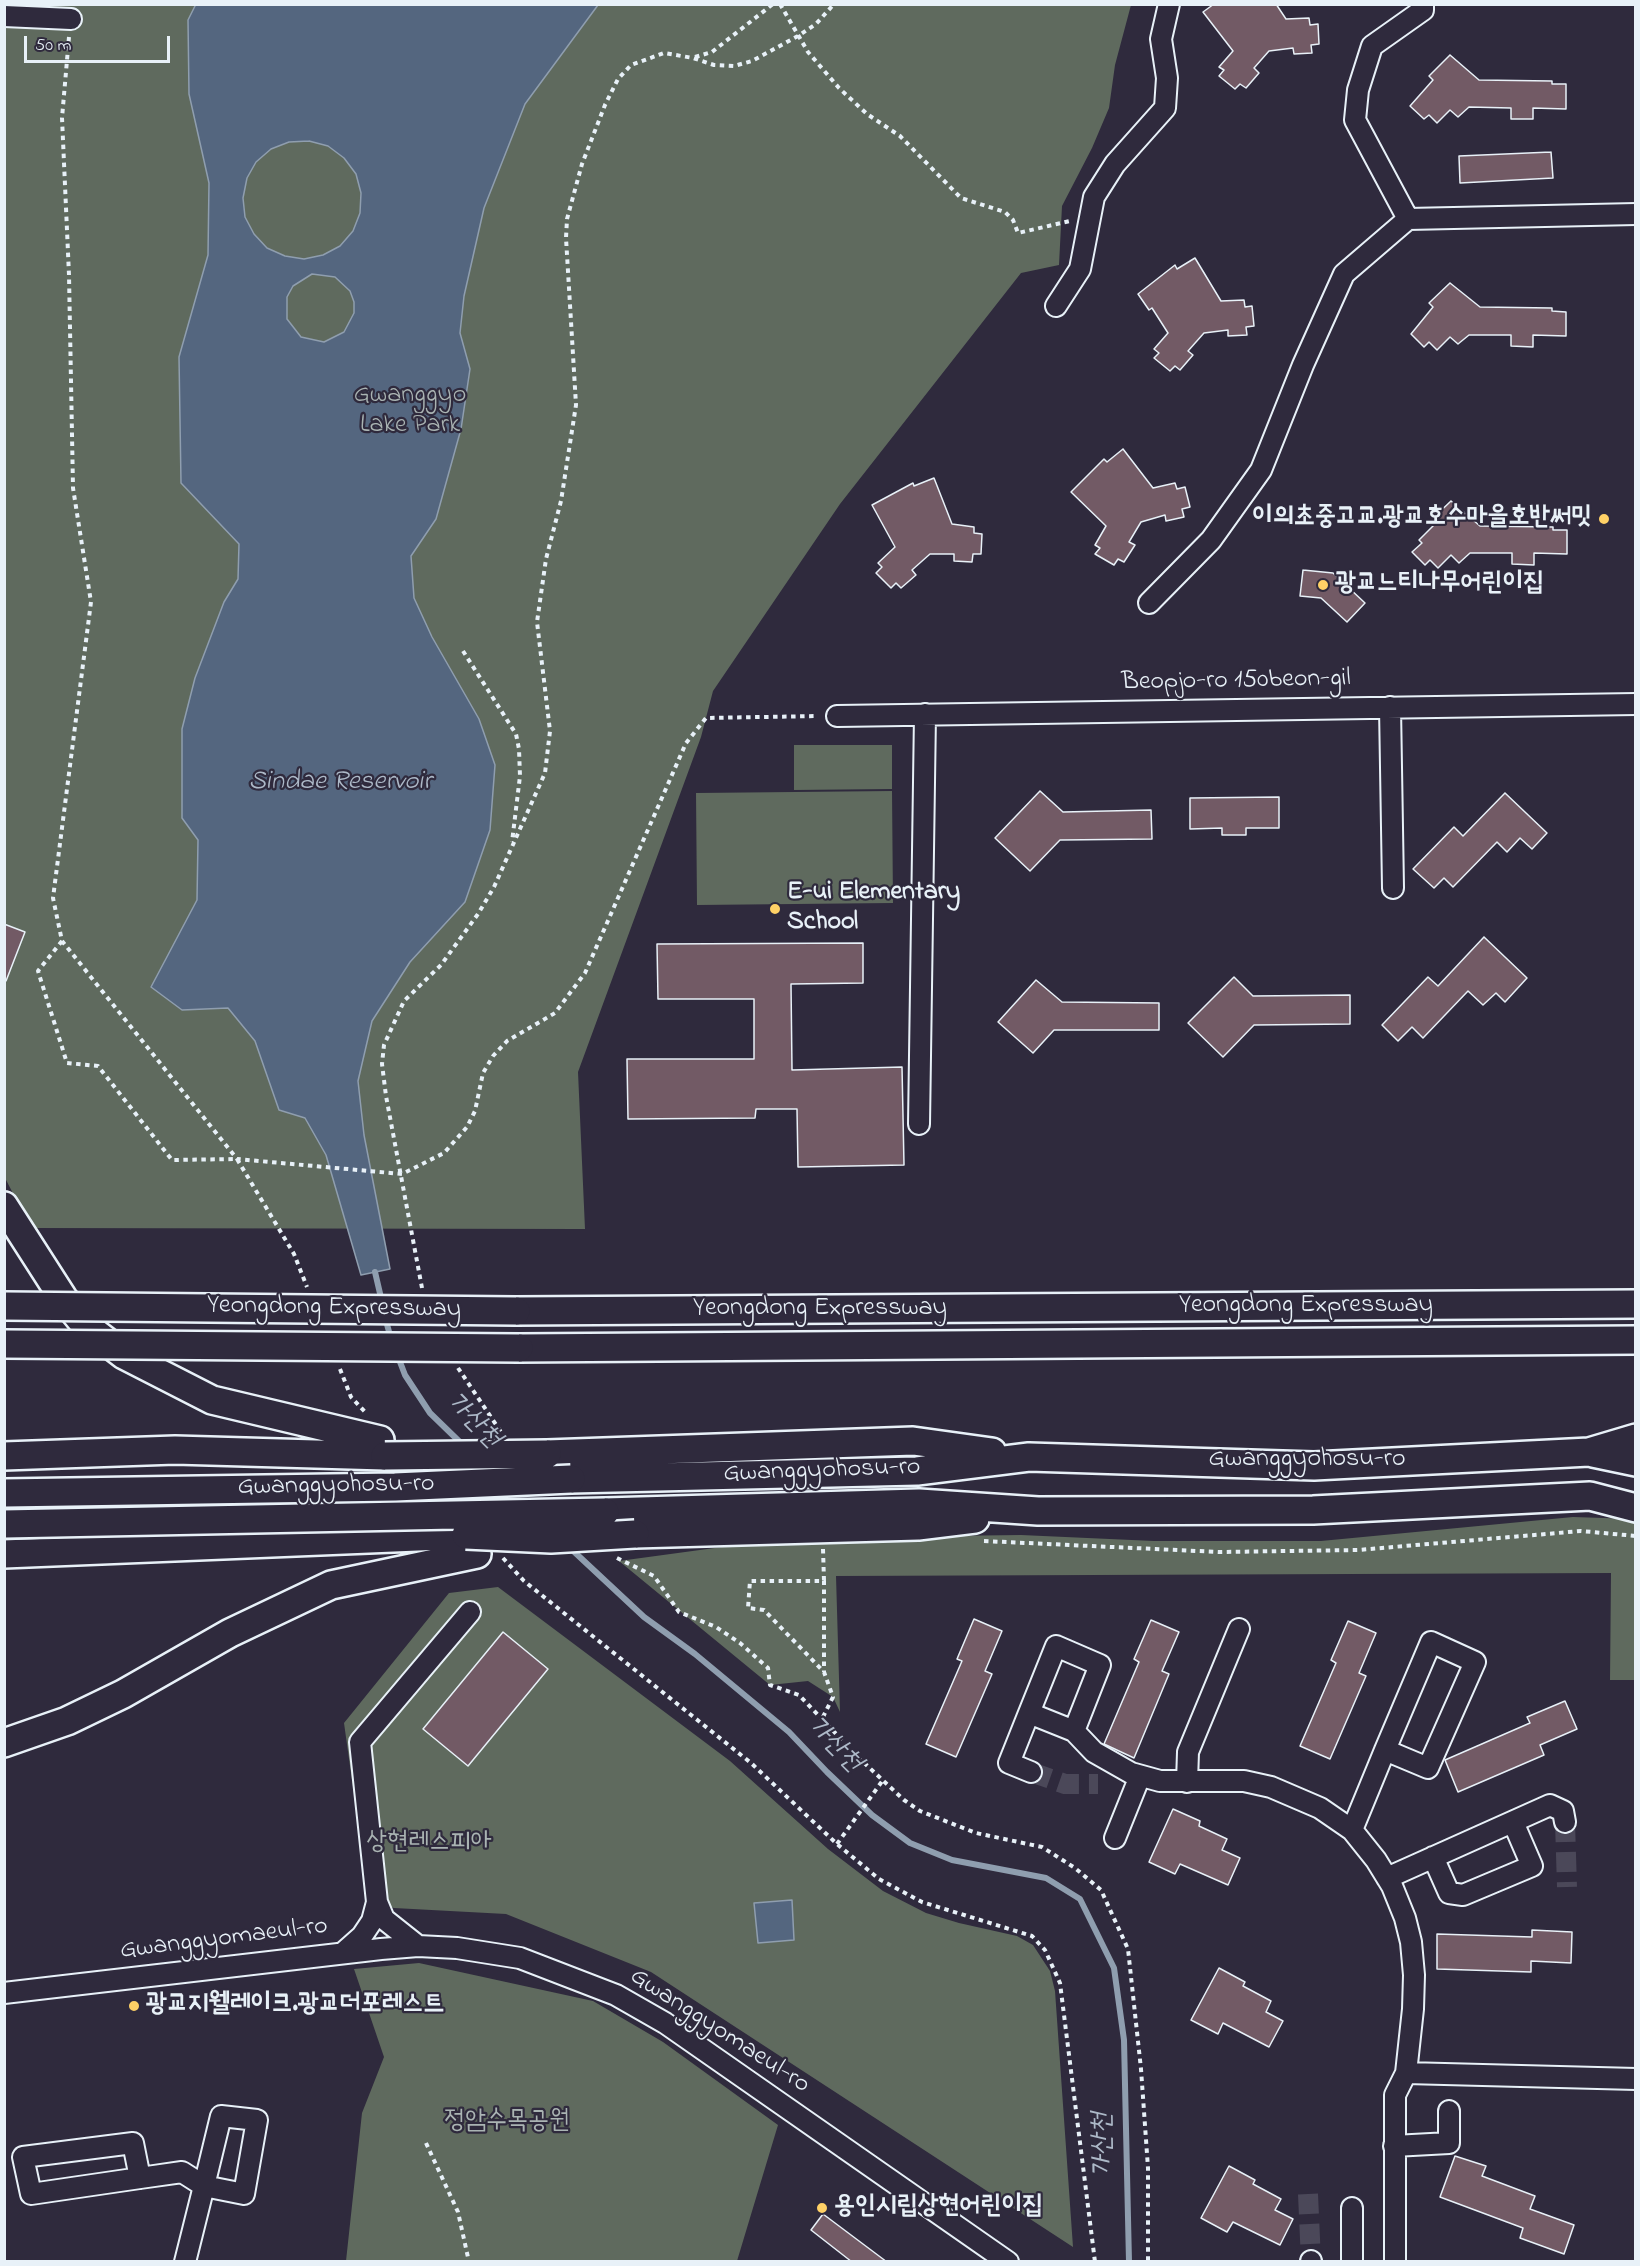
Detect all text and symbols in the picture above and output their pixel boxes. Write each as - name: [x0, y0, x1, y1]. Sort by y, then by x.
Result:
- scale bar: [27, 24, 172, 62]
- text: 50 m: [35, 33, 72, 59]
- park label: Gwanggyo Lake Park: [354, 381, 466, 442]
- place label: 이의초중고교.광교호수마을호반써밋: [1252, 503, 1592, 535]
- marker: 이의초중고교.광교호수마을호반써밋: [1597, 512, 1611, 526]
- place label: 광교느티나무어린이집: [1335, 569, 1544, 601]
- marker: 광교느티나무어린이집: [1316, 578, 1330, 592]
- street label: Beopjo-ro 150beon-gil: [1121, 664, 1351, 700]
- water label: Sindae Reservoir: [248, 768, 432, 800]
- place label: E-ui Elementary School: [787, 878, 960, 940]
- marker: E-ui Elementary School: [768, 902, 782, 916]
- street label: Yeongdong Expressway: [207, 1291, 461, 1327]
- street label: Yeongdong Expressway: [1179, 1291, 1433, 1323]
- street label: Yeongdong Expressway: [693, 1294, 947, 1326]
- water label: 가산천: [438, 1388, 506, 1456]
- street label: Gwanggyohosu-ro: [1209, 1445, 1405, 1477]
- street label: Gwanggyohosu-ro: [723, 1453, 921, 1491]
- street label: Gwanggyohosu-ro: [237, 1470, 435, 1504]
- water label: 가산천: [799, 1712, 867, 1780]
- park label: 상현레스피아: [366, 1828, 492, 1860]
- street label: Gwanggyomaeul-ro: [119, 1912, 329, 1968]
- street label: Gwanggyomaeul-ro: [623, 1962, 815, 2102]
- place label: 광교지웰레이크.광교더포레스트: [146, 1990, 444, 2022]
- marker: 광교지웰레이크.광교더포레스트: [127, 1999, 141, 2013]
- park label: 정암수목공원: [444, 2107, 570, 2139]
- water label: 가산천: [1088, 2112, 1122, 2178]
- place label: 용인시립상현어린이집: [834, 2192, 1043, 2224]
- marker: 용인시립상현어린이집: [815, 2201, 829, 2215]

